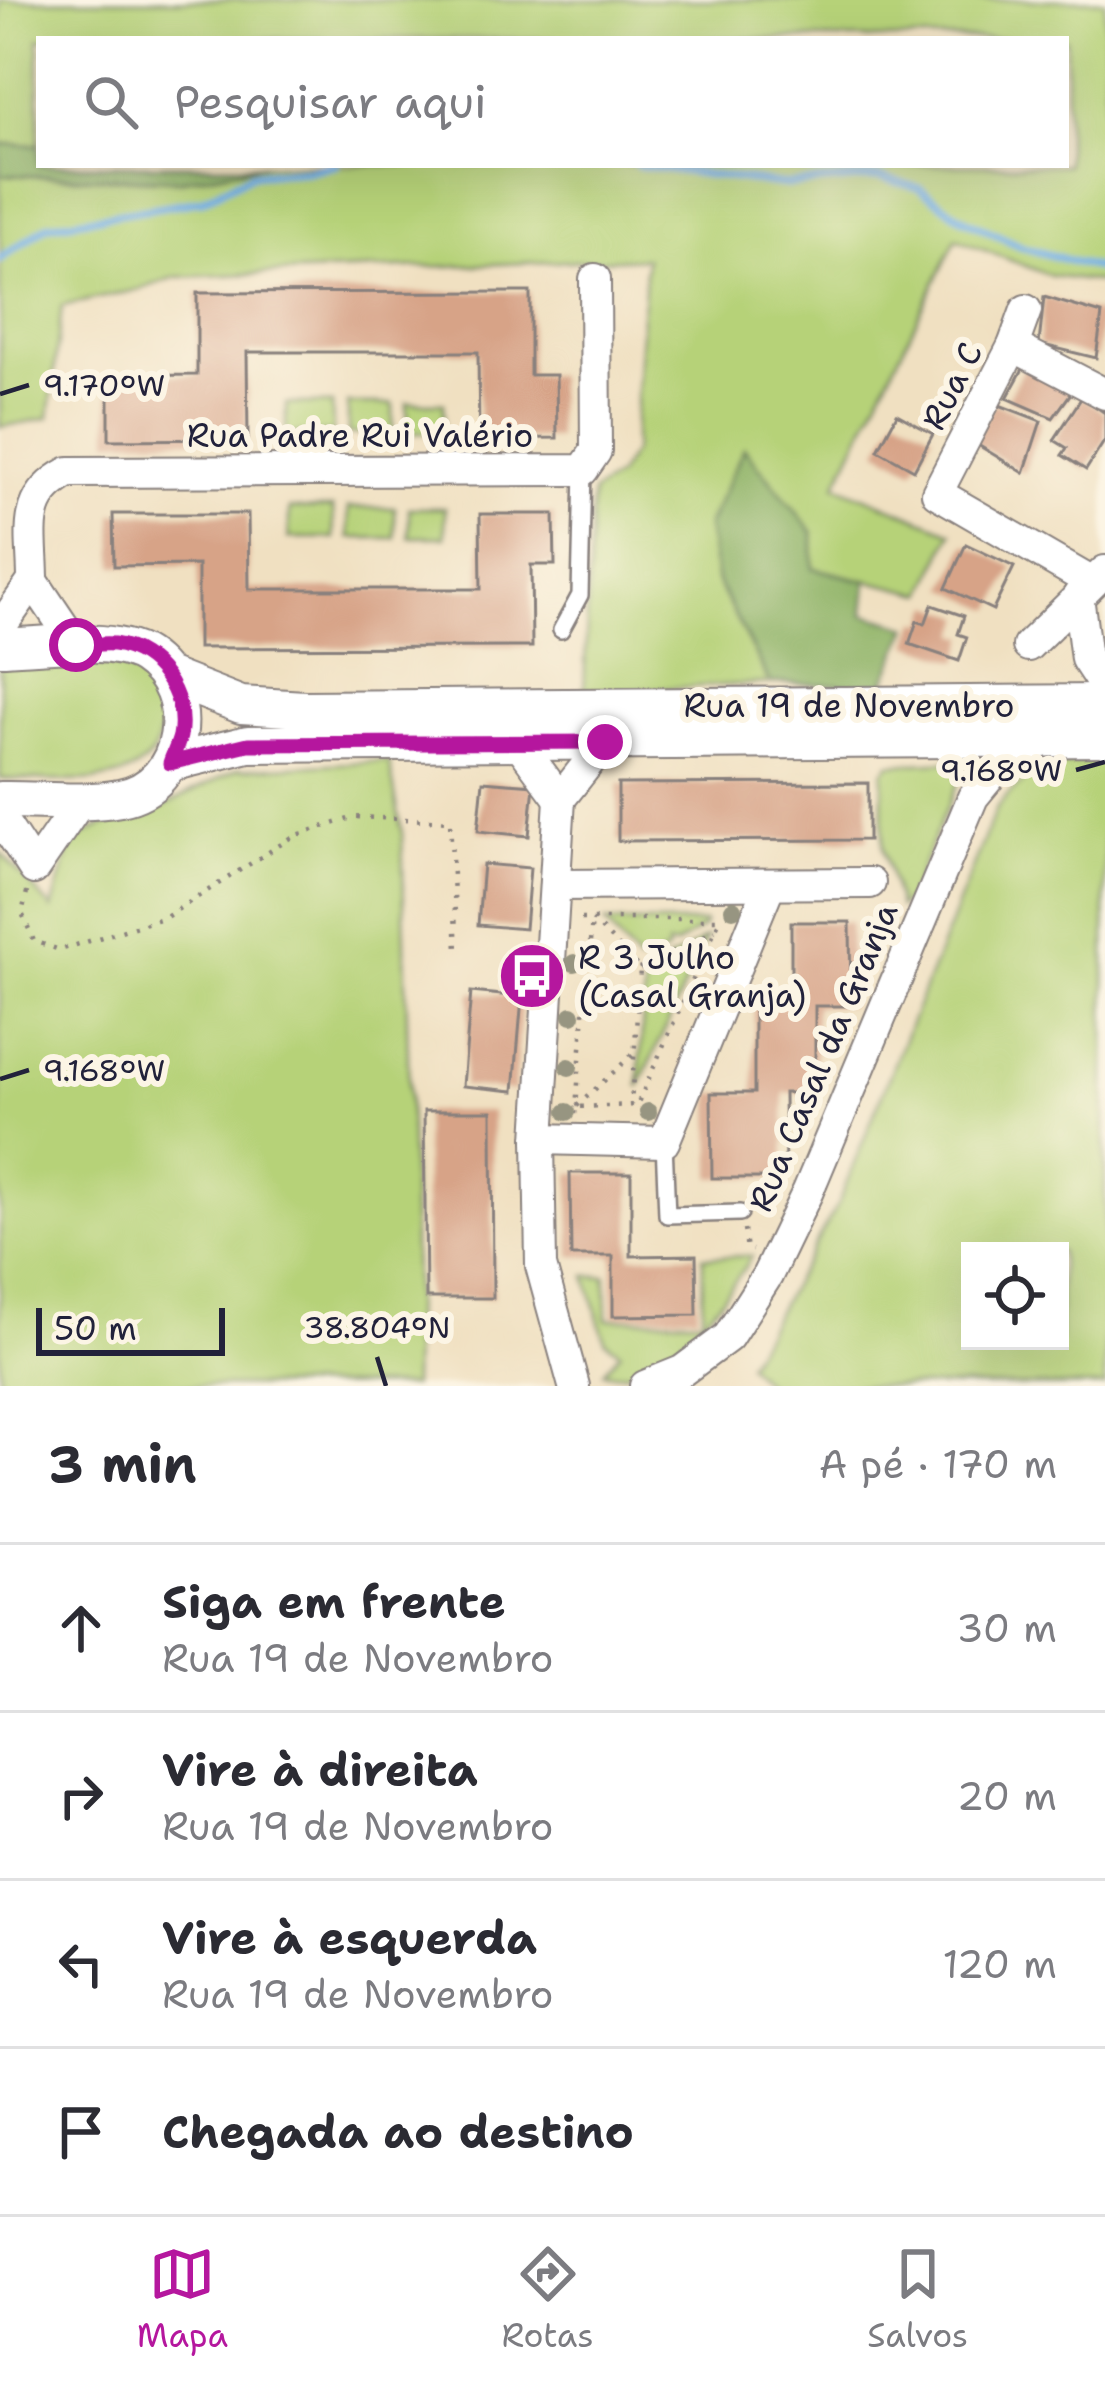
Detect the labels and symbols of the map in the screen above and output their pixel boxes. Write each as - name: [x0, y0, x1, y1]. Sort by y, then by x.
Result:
- street label: Rua C: [911, 334, 993, 438]
- text: 9.170°W: [43, 365, 165, 406]
- street label: Rua Padre Rui Valério: [187, 413, 533, 458]
- route start: [49, 618, 103, 672]
- street label: Rua 19 de Novembro: [683, 683, 1015, 728]
- route end: [578, 715, 632, 769]
- text: 9.168°W: [940, 750, 1062, 791]
- street label: Rua Casal da Granja: [738, 896, 908, 1218]
- place label: R 3 Julho (Casal Granja): [578, 935, 806, 1018]
- bus stop icon: R 3 Julho (Casal Granja): [497, 941, 567, 1011]
- text: 9.168°W: [43, 1050, 165, 1091]
- scale bar: [36, 1302, 225, 1355]
- text: 38.804°N: [304, 1307, 450, 1348]

